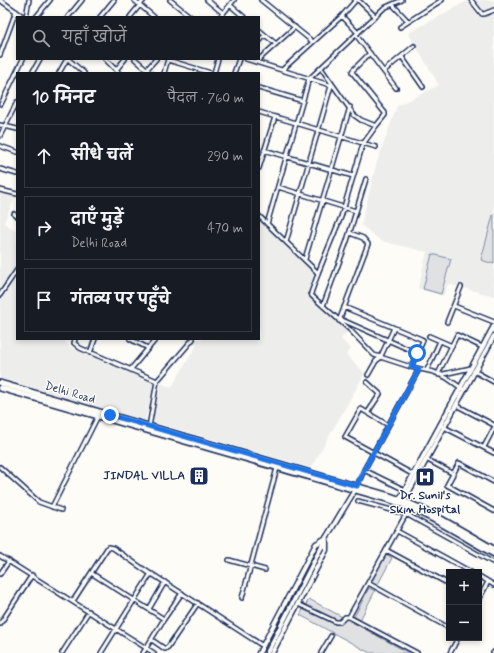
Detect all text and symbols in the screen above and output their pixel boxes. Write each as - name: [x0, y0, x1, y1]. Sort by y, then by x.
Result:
- search box: [16, 16, 260, 60]
- icon: search: [30, 27, 52, 49]
- text: यहाँ खोजें: [62, 28, 127, 48]
- text: 10 मिनट: [32, 87, 95, 109]
- text: पैदल · 760 m: [167, 90, 244, 107]
- icon: ahead: [33, 145, 55, 167]
- text: सीधे चलें: [71, 146, 133, 166]
- text: 290 m: [207, 148, 243, 165]
- text: दाएँ मुड़ें: [71, 210, 123, 230]
- icon: right: [33, 217, 55, 239]
- text: 470 m: [207, 220, 243, 237]
- text: Delhi Road: [71, 235, 127, 252]
- icon: arrive: [33, 289, 55, 311]
- text: गंतव्य पर पहुँचे: [71, 290, 170, 310]
- route start: [408, 344, 426, 362]
- street label: Delhi Road: [43, 378, 97, 408]
- route end: [101, 406, 119, 424]
- building icon: JINDAL VILLA: [188, 465, 210, 487]
- hospital icon: Dr. Sunil's Skin Hospital: [414, 466, 436, 488]
- place label: JINDAL VILLA: [103, 468, 185, 484]
- place label: Dr. Sunil's Skin Hospital: [390, 488, 460, 518]
- map controls: [446, 569, 482, 641]
- button: +: [446, 569, 482, 605]
- button: −: [446, 605, 482, 641]

